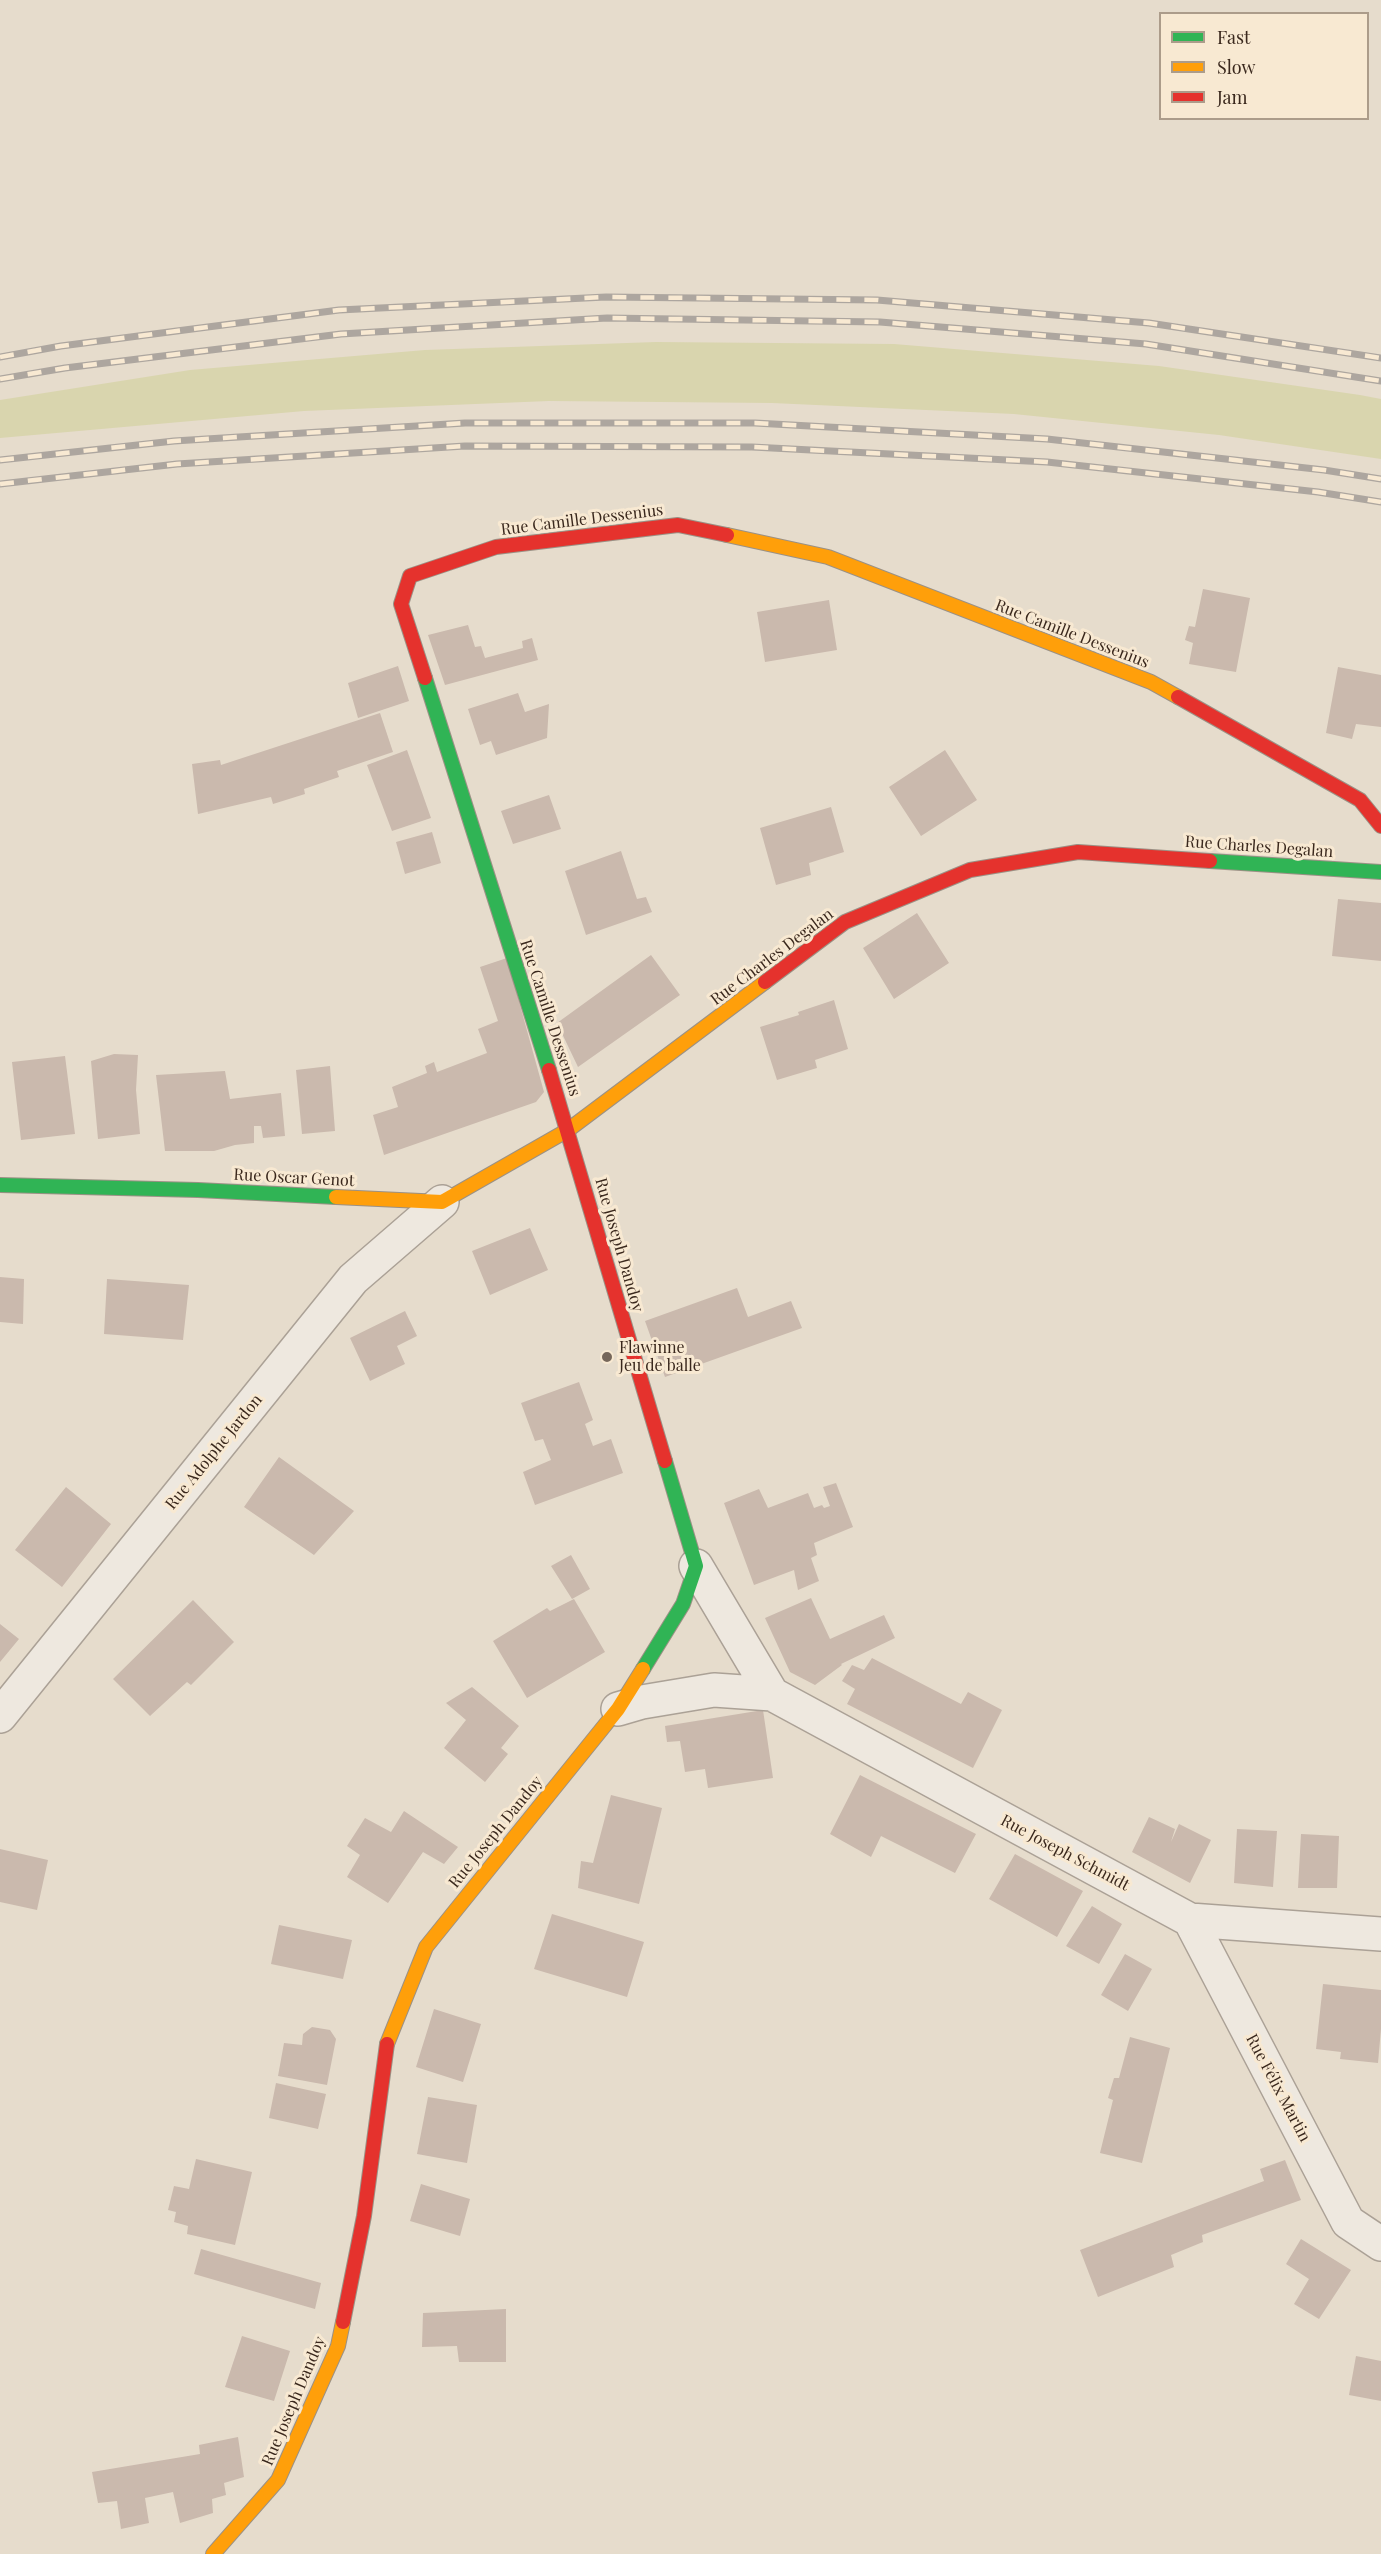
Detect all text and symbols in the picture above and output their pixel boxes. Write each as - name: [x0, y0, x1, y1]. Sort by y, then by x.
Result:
- legend: [1159, 12, 1369, 120]
- text: Fast: [1217, 25, 1250, 49]
- text: Slow: [1217, 55, 1255, 79]
- text: Jam: [1217, 85, 1247, 109]
- street label: Rue Camille Dessenius: [500, 501, 664, 539]
- street label: Rue Camille Dessenius: [992, 596, 1152, 672]
- street label: Rue Charles Degalan: [1184, 832, 1334, 862]
- street label: Rue Charles Degalan: [707, 905, 837, 1009]
- street label: Rue Camille Dessenius: [516, 937, 584, 1099]
- street label: Rue Oscar Genot: [233, 1165, 355, 1191]
- street label: Rue Joseph Dandoy: [591, 1176, 647, 1314]
- place label: Flawinne Jeu de balle: [619, 1338, 701, 1376]
- marker: Flawinne Jeu de balle: [600, 1350, 614, 1364]
- street label: Rue Adolphe Jardon: [162, 1391, 266, 1513]
- street label: Rue Joseph Dandoy: [445, 1772, 547, 1892]
- street label: Rue Joseph Schmidt: [997, 1811, 1133, 1895]
- street label: Rue Félix Martin: [1242, 2031, 1314, 2145]
- street label: Rue Joseph Dandoy: [258, 2334, 330, 2468]

